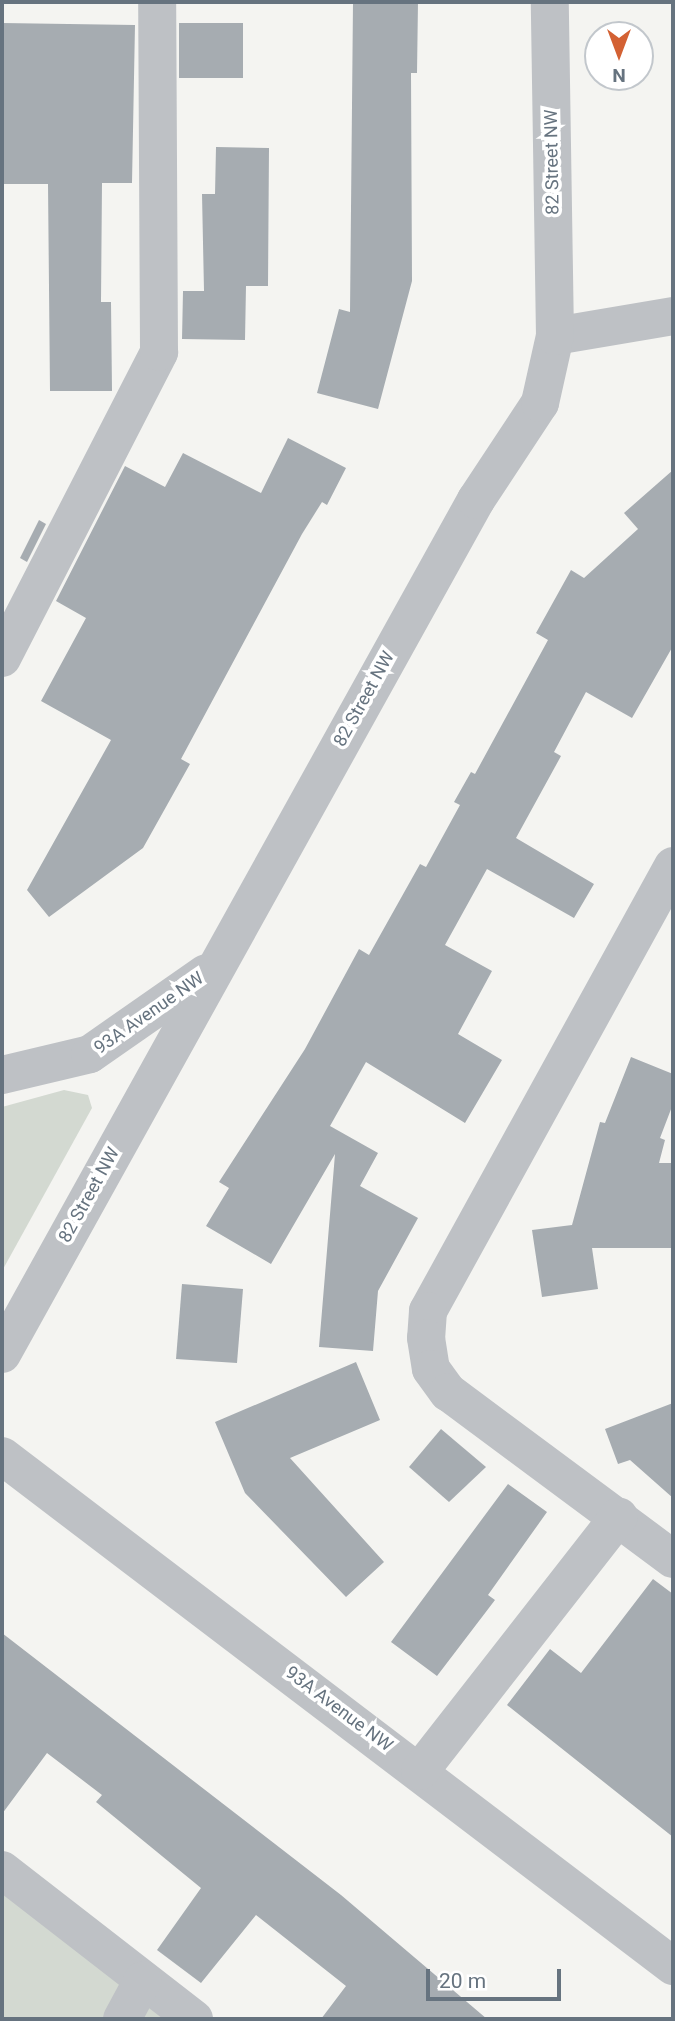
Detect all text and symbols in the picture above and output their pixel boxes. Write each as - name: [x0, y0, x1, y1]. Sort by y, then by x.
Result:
- north arrow: [584, 21, 654, 91]
- text: N: [612, 64, 626, 87]
- street label: 82 Street NW: [540, 109, 564, 215]
- street label: 82 Street NW: [329, 648, 399, 750]
- street label: 93A Avenue NW: [90, 967, 208, 1059]
- street label: 82 Street NW: [54, 1144, 124, 1246]
- street label: 93A Avenue NW: [281, 1662, 397, 1756]
- scale bar: [430, 1954, 565, 1998]
- text: 20 m: [439, 1969, 486, 1993]

